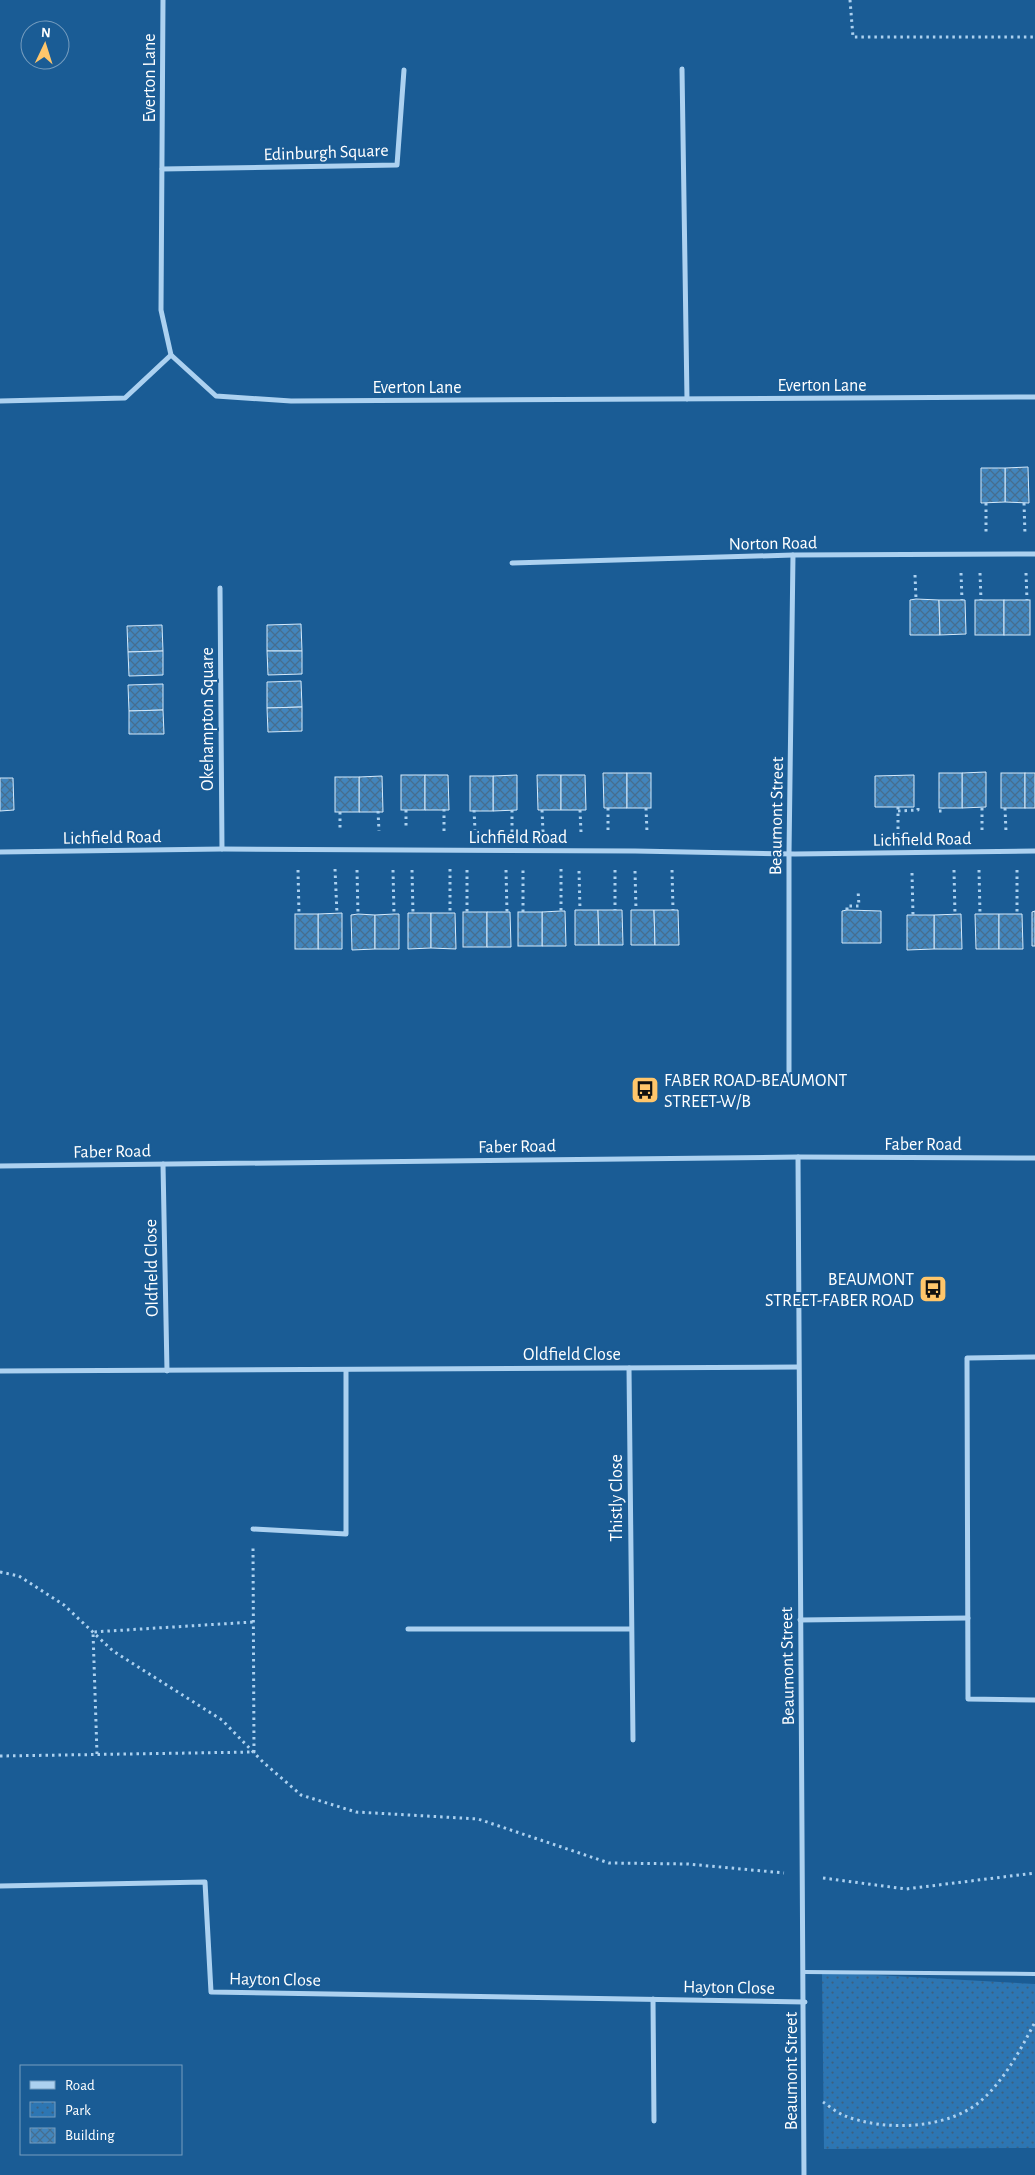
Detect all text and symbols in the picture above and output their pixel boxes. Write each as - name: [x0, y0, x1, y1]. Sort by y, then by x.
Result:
- north arrow: [20, 20, 70, 70]
- text: N: [40, 26, 51, 40]
- street label: Everton Lane: [141, 33, 159, 123]
- street label: Edinburgh Square: [263, 142, 389, 164]
- street label: Everton Lane: [777, 377, 867, 395]
- street label: Everton Lane: [372, 379, 462, 397]
- street label: Norton Road: [729, 534, 817, 554]
- street label: Okehampton Square: [199, 647, 217, 791]
- street label: Beaumont Street: [767, 756, 787, 875]
- street label: Lichfield Road: [62, 828, 162, 848]
- street label: Lichfield Road: [469, 829, 567, 847]
- street label: Lichfield Road: [872, 830, 972, 850]
- place label: FABER ROAD-BEAUMONT STREET-W/B: [664, 1072, 847, 1111]
- bus stop icon: FABER ROAD-BEAUMONT STREET-W/B: [630, 1075, 660, 1105]
- street label: Faber Road: [884, 1136, 962, 1154]
- street label: Faber Road: [478, 1137, 556, 1157]
- street label: Faber Road: [73, 1142, 151, 1162]
- street label: Oldfield Close: [142, 1219, 162, 1317]
- place label: BEAUMONT STREET-FABER ROAD: [765, 1271, 914, 1310]
- bus stop icon: BEAUMONT STREET-FABER ROAD: [918, 1274, 948, 1304]
- street label: Oldfield Close: [523, 1346, 621, 1364]
- street label: Thistly Close: [608, 1454, 626, 1542]
- street label: Beaumont Street: [778, 1606, 798, 1725]
- street label: Hayton Close: [229, 1970, 321, 1990]
- street label: Hayton Close: [683, 1978, 775, 1998]
- street label: Beaumont Street: [783, 2011, 801, 2130]
- legend: [20, 2065, 182, 2155]
- text: Road: [65, 2078, 95, 2093]
- text: Park: [65, 2103, 91, 2118]
- text: Building: [65, 2128, 115, 2143]

